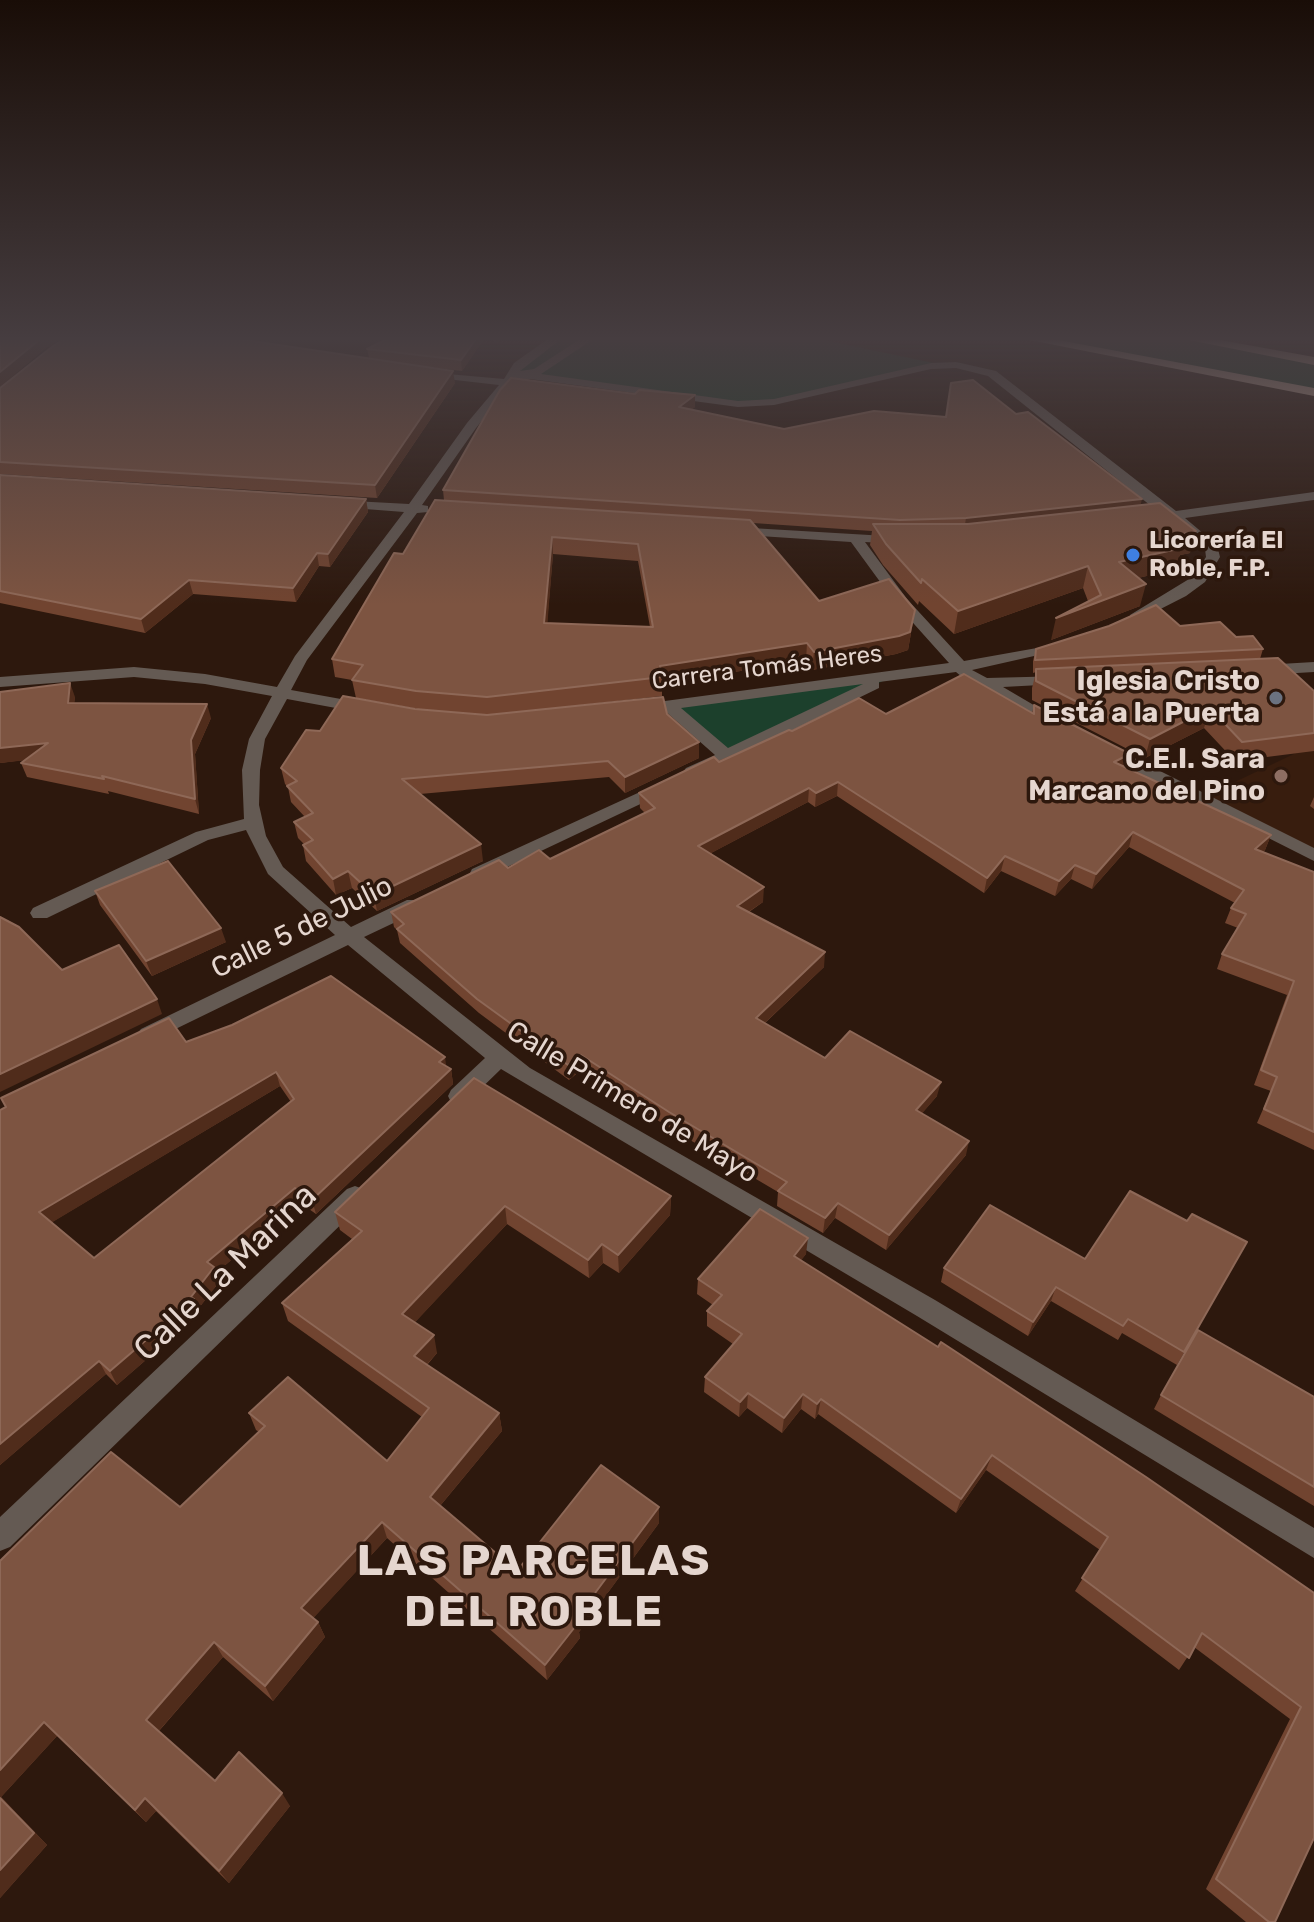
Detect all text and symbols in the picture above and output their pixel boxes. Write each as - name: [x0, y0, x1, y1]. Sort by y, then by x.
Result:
- place label: Licorería El Roble, F.P.: [1149, 527, 1283, 583]
- marker: Licorería El Roble, F.P.: [1124, 546, 1142, 564]
- street label: Carrera Tomás Heres: [650, 640, 884, 696]
- place label: Iglesia Cristo Está a la Puerta: [1042, 665, 1260, 731]
- marker: Iglesia Cristo Está a la Puerta: [1267, 689, 1285, 707]
- place label: C.E.I. Sara Marcano del Pino: [1028, 743, 1265, 809]
- marker: C.E.I. Sara Marcano del Pino: [1272, 767, 1290, 785]
- street label: Calle 5 de Julio: [206, 870, 398, 986]
- street label: Calle Primero de Mayo: [500, 1015, 764, 1191]
- street label: Calle La Marina: [126, 1176, 326, 1370]
- district label: LAS PARCELAS DEL ROBLE: [357, 1536, 711, 1639]

